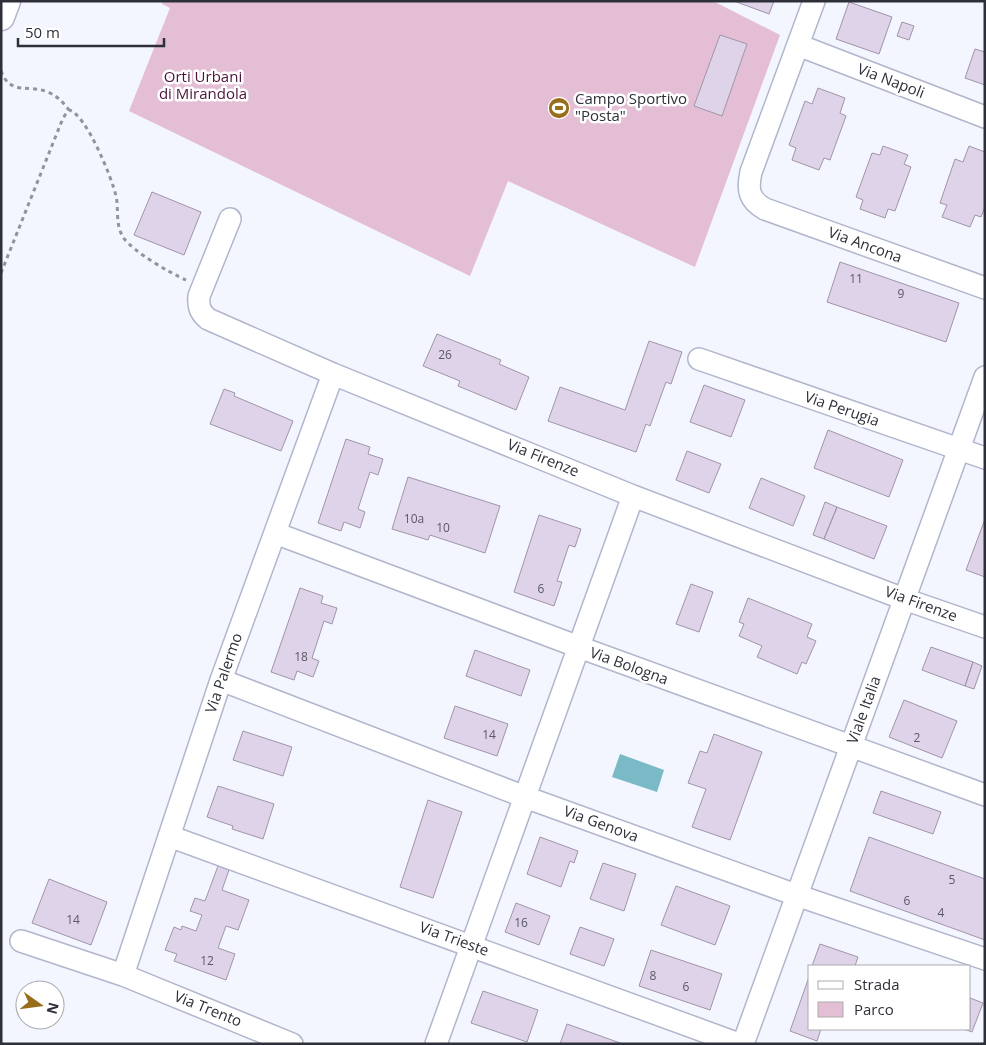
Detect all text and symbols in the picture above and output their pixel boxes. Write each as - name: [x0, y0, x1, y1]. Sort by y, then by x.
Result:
- scale bar: [18, 15, 164, 47]
- text: 50 m: [25, 22, 60, 42]
- street label: Via Napoli: [855, 58, 928, 102]
- park label: Orti Urbani di Mirandola: [159, 66, 247, 103]
- place label: Campo Sportivo "Posta": [575, 88, 687, 125]
- sports icon: Campo Sportivo "Posta": [547, 96, 571, 120]
- street label: Via Ancona: [826, 221, 905, 267]
- house number: 11: [849, 270, 863, 287]
- house number: 9: [898, 285, 905, 302]
- house number: 26: [438, 346, 452, 363]
- street label: Via Perugia: [802, 386, 882, 430]
- street label: Via Firenze: [505, 434, 582, 481]
- house number: 10a: [404, 510, 424, 527]
- house number: 10: [436, 519, 450, 536]
- house number: 6: [538, 580, 545, 597]
- street label: Via Firenze: [882, 581, 960, 625]
- street label: Via Palermo: [200, 630, 246, 715]
- street label: Via Bologna: [587, 642, 671, 689]
- house number: 18: [294, 648, 308, 665]
- street label: Viale Italia: [842, 673, 885, 746]
- house number: 14: [482, 726, 496, 743]
- house number: 2: [914, 729, 921, 746]
- street label: Via Genova: [561, 800, 642, 846]
- house number: 5: [949, 871, 956, 888]
- house number: 6: [904, 892, 911, 909]
- house number: 4: [938, 904, 945, 921]
- house number: 14: [66, 911, 80, 928]
- house number: 16: [514, 914, 528, 931]
- street label: Via Trieste: [417, 916, 492, 960]
- house number: 12: [200, 952, 214, 969]
- legend: [808, 965, 971, 1030]
- house number: 8: [650, 967, 657, 984]
- text: Strada: [854, 974, 900, 994]
- house number: 6: [683, 978, 690, 995]
- north arrow: [15, 980, 65, 1030]
- street label: Via Trento: [172, 985, 245, 1031]
- text: Parco: [854, 999, 894, 1019]
- text: N: [43, 1000, 64, 1016]

